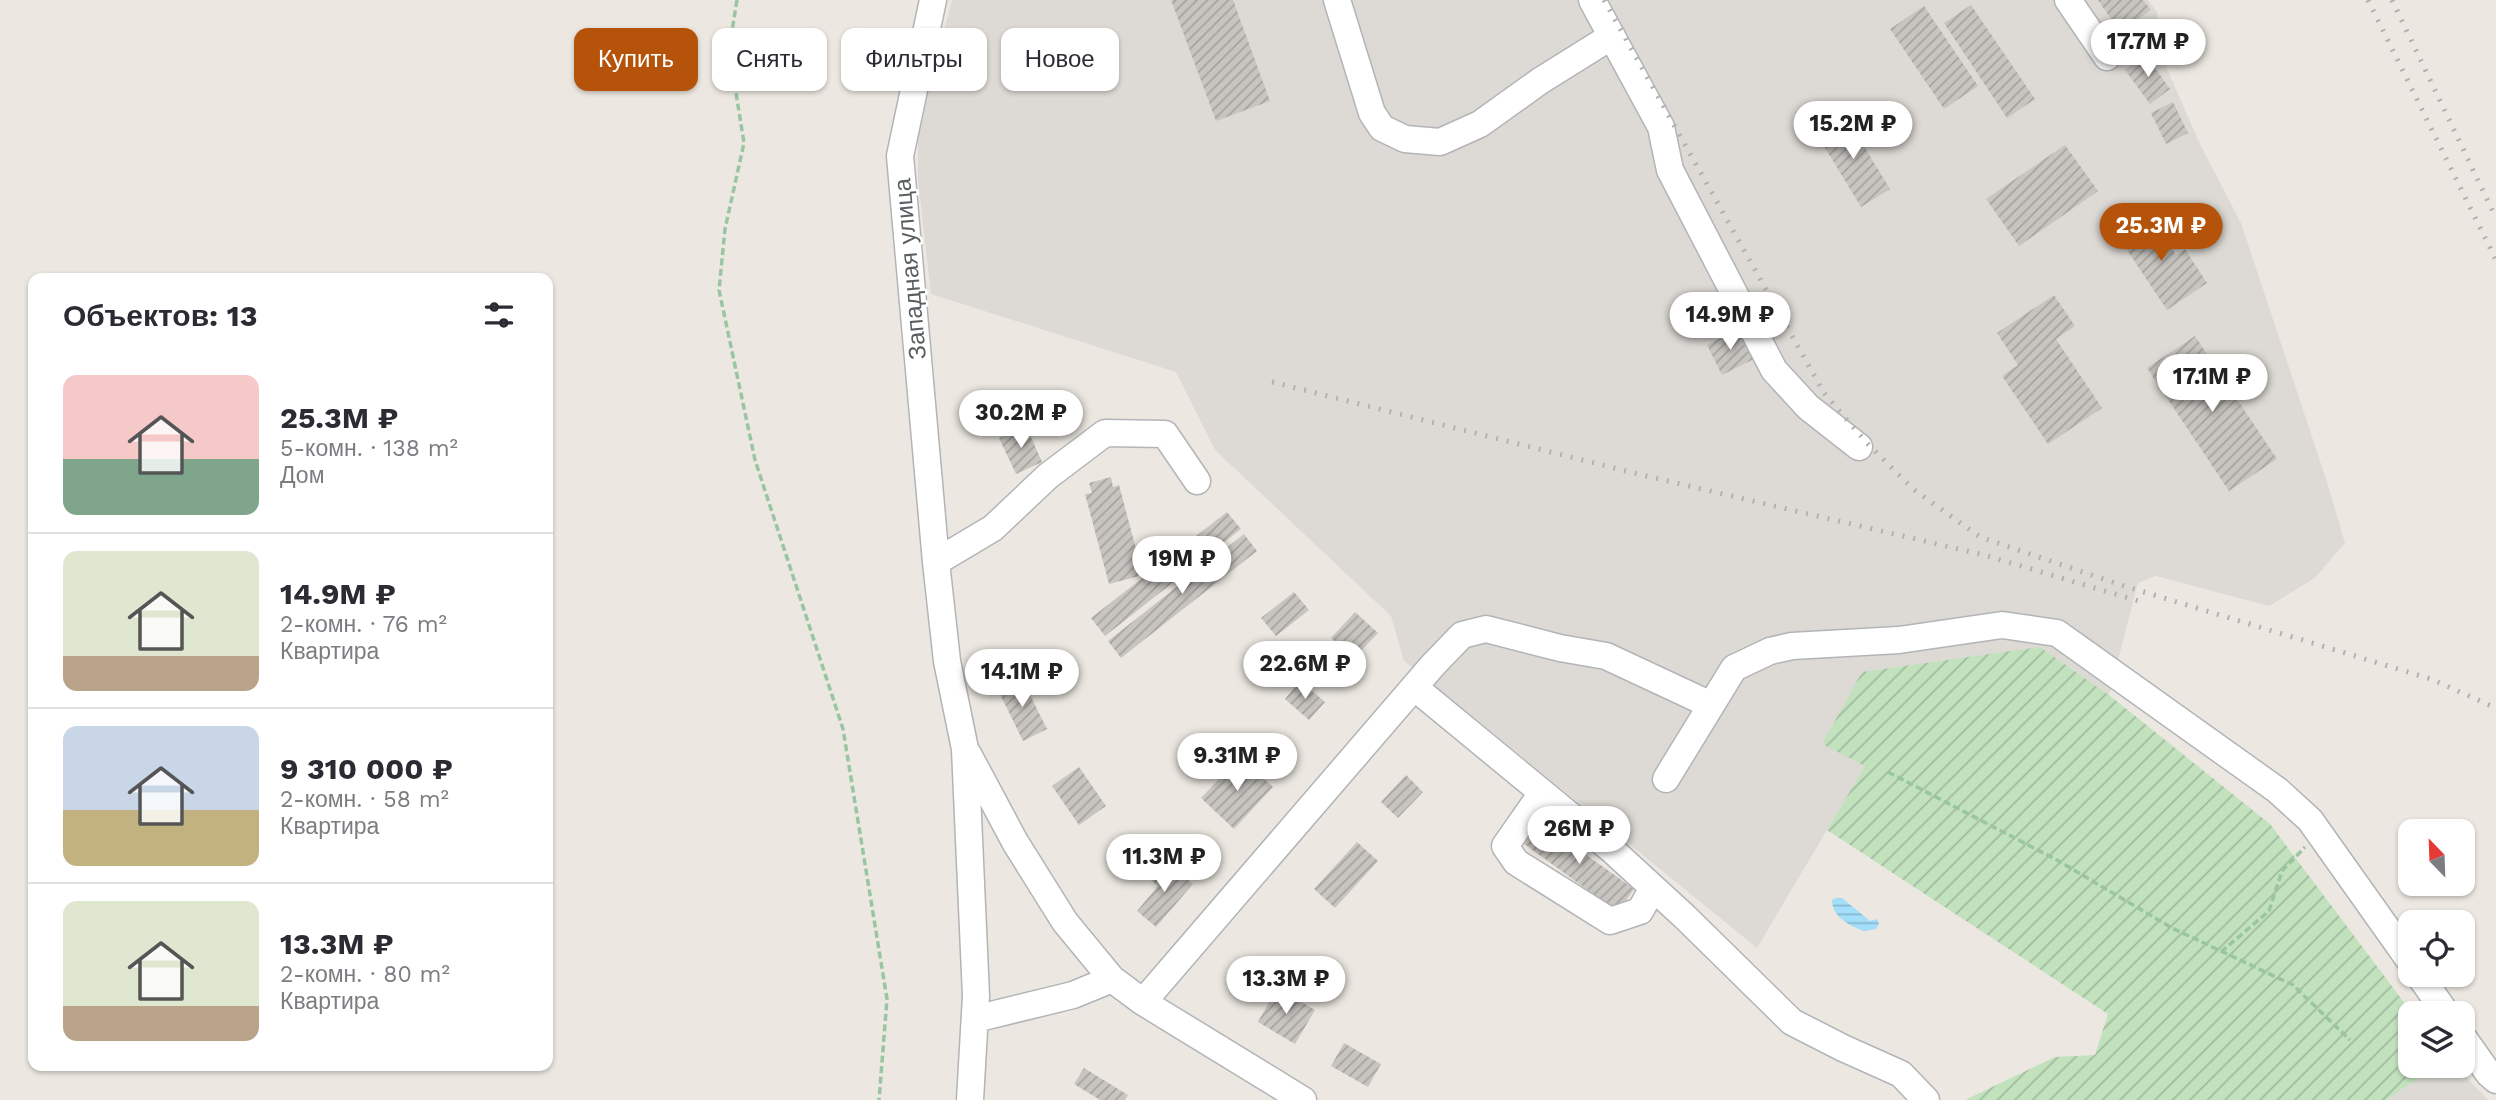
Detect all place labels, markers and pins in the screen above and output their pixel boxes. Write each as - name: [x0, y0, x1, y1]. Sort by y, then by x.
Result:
- pin: 17.7M ₽: [2083, 20, 2213, 79]
- pin: 15.2M ₽: [1788, 102, 1918, 161]
- pin: 25.3M ₽: [2096, 204, 2226, 263]
- pin: 14.9M ₽: [1665, 292, 1795, 352]
- pin: 17.1M ₽: [2147, 354, 2277, 414]
- pin: 30.2M ₽: [956, 391, 1086, 450]
- pin: 19M ₽: [1133, 536, 1231, 596]
- pin: 22.6M ₽: [1240, 642, 1370, 701]
- pin: 14.1M ₽: [957, 650, 1087, 709]
- pin: 9.31M ₽: [1172, 734, 1302, 793]
- pin: 26M ₽: [1530, 806, 1628, 866]
- pin: 11.3M ₽: [1099, 834, 1229, 894]
- pin: 13.3M ₽: [1221, 956, 1351, 1016]

